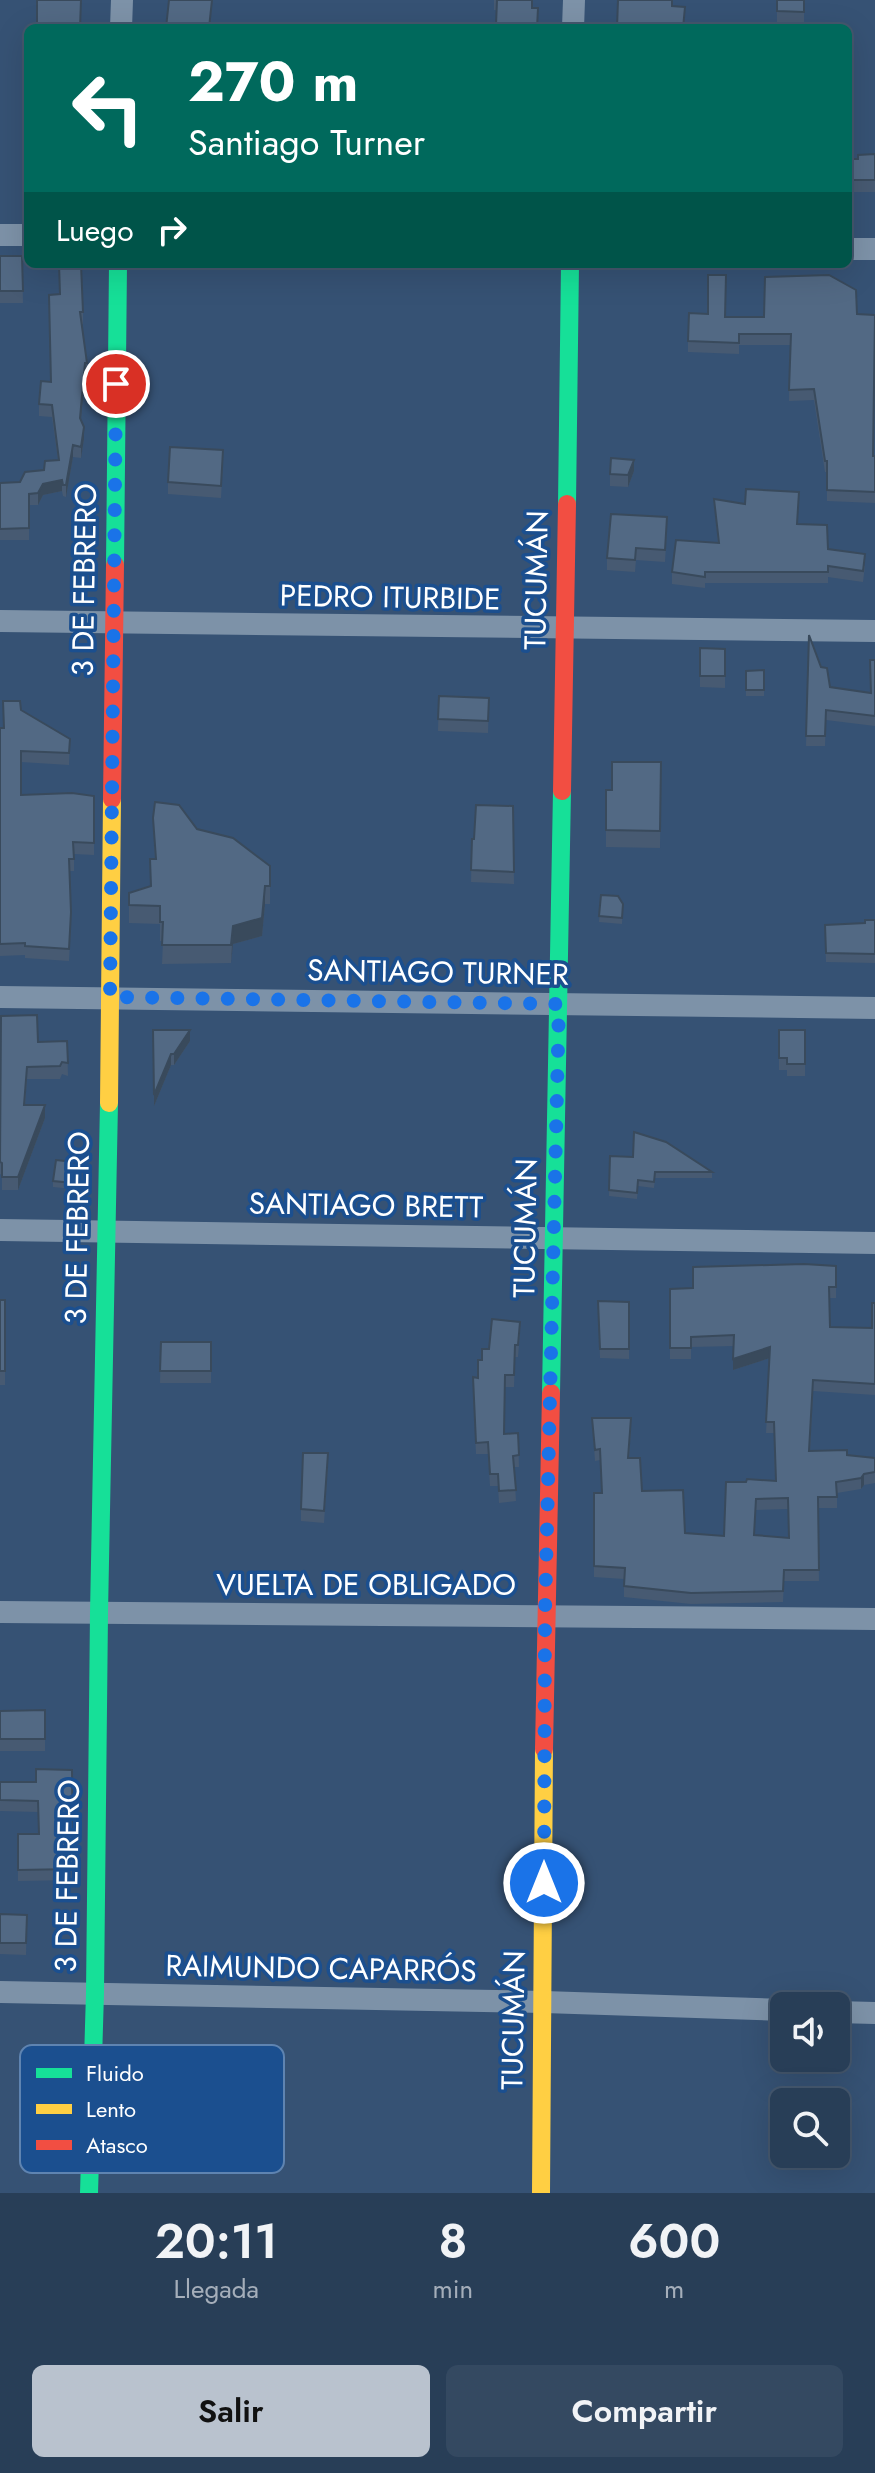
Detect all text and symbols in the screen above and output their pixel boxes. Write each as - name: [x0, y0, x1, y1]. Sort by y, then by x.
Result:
- text: 270 m: [188, 41, 358, 122]
- icon: left: [56, 56, 160, 160]
- text: Santiago Turner: [188, 116, 425, 168]
- icon: right: [150, 208, 194, 252]
- text: Luego: [56, 209, 134, 252]
- pin: [82, 350, 150, 418]
- icon: arrive: [94, 362, 138, 406]
- street label: 3 DE FEBRERO: [61, 483, 107, 677]
- street label: TUCUMÁN: [513, 510, 559, 650]
- street label: PEDRO ITURBIDE: [279, 574, 501, 620]
- street label: SANTIAGO TURNER: [307, 948, 569, 996]
- street label: 3 DE FEBRERO: [54, 1131, 100, 1325]
- street label: TUCUMÁN: [502, 1158, 548, 1298]
- street label: SANTIAGO BRETT: [248, 1181, 484, 1229]
- street label: VUELTA DE OBLIGADO: [216, 1563, 516, 1606]
- street label: 3 DE FEBRERO: [44, 1779, 90, 1973]
- position arrow: [502, 1841, 586, 1925]
- street label: RAIMUNDO CAPARRÓS: [165, 1944, 477, 1992]
- street label: TUCUMÁN: [490, 1950, 536, 2090]
- map controls: [770, 1992, 850, 2168]
- button: sound: [770, 1992, 850, 2072]
- legend: [20, 2045, 284, 2173]
- text: Fluido: [86, 2057, 144, 2089]
- button: search: [770, 2088, 850, 2168]
- text: Lento: [86, 2093, 136, 2125]
- text: Atasco: [86, 2129, 148, 2161]
- text: 20:11: [155, 2207, 278, 2276]
- text: 8: [438, 2207, 467, 2276]
- text: 600: [628, 2207, 720, 2276]
- text: Llegada: [173, 2270, 259, 2308]
- text: min: [433, 2270, 473, 2308]
- text: m: [664, 2270, 684, 2308]
- button: Salir: [32, 2365, 430, 2457]
- button: Compartir: [446, 2365, 843, 2457]

